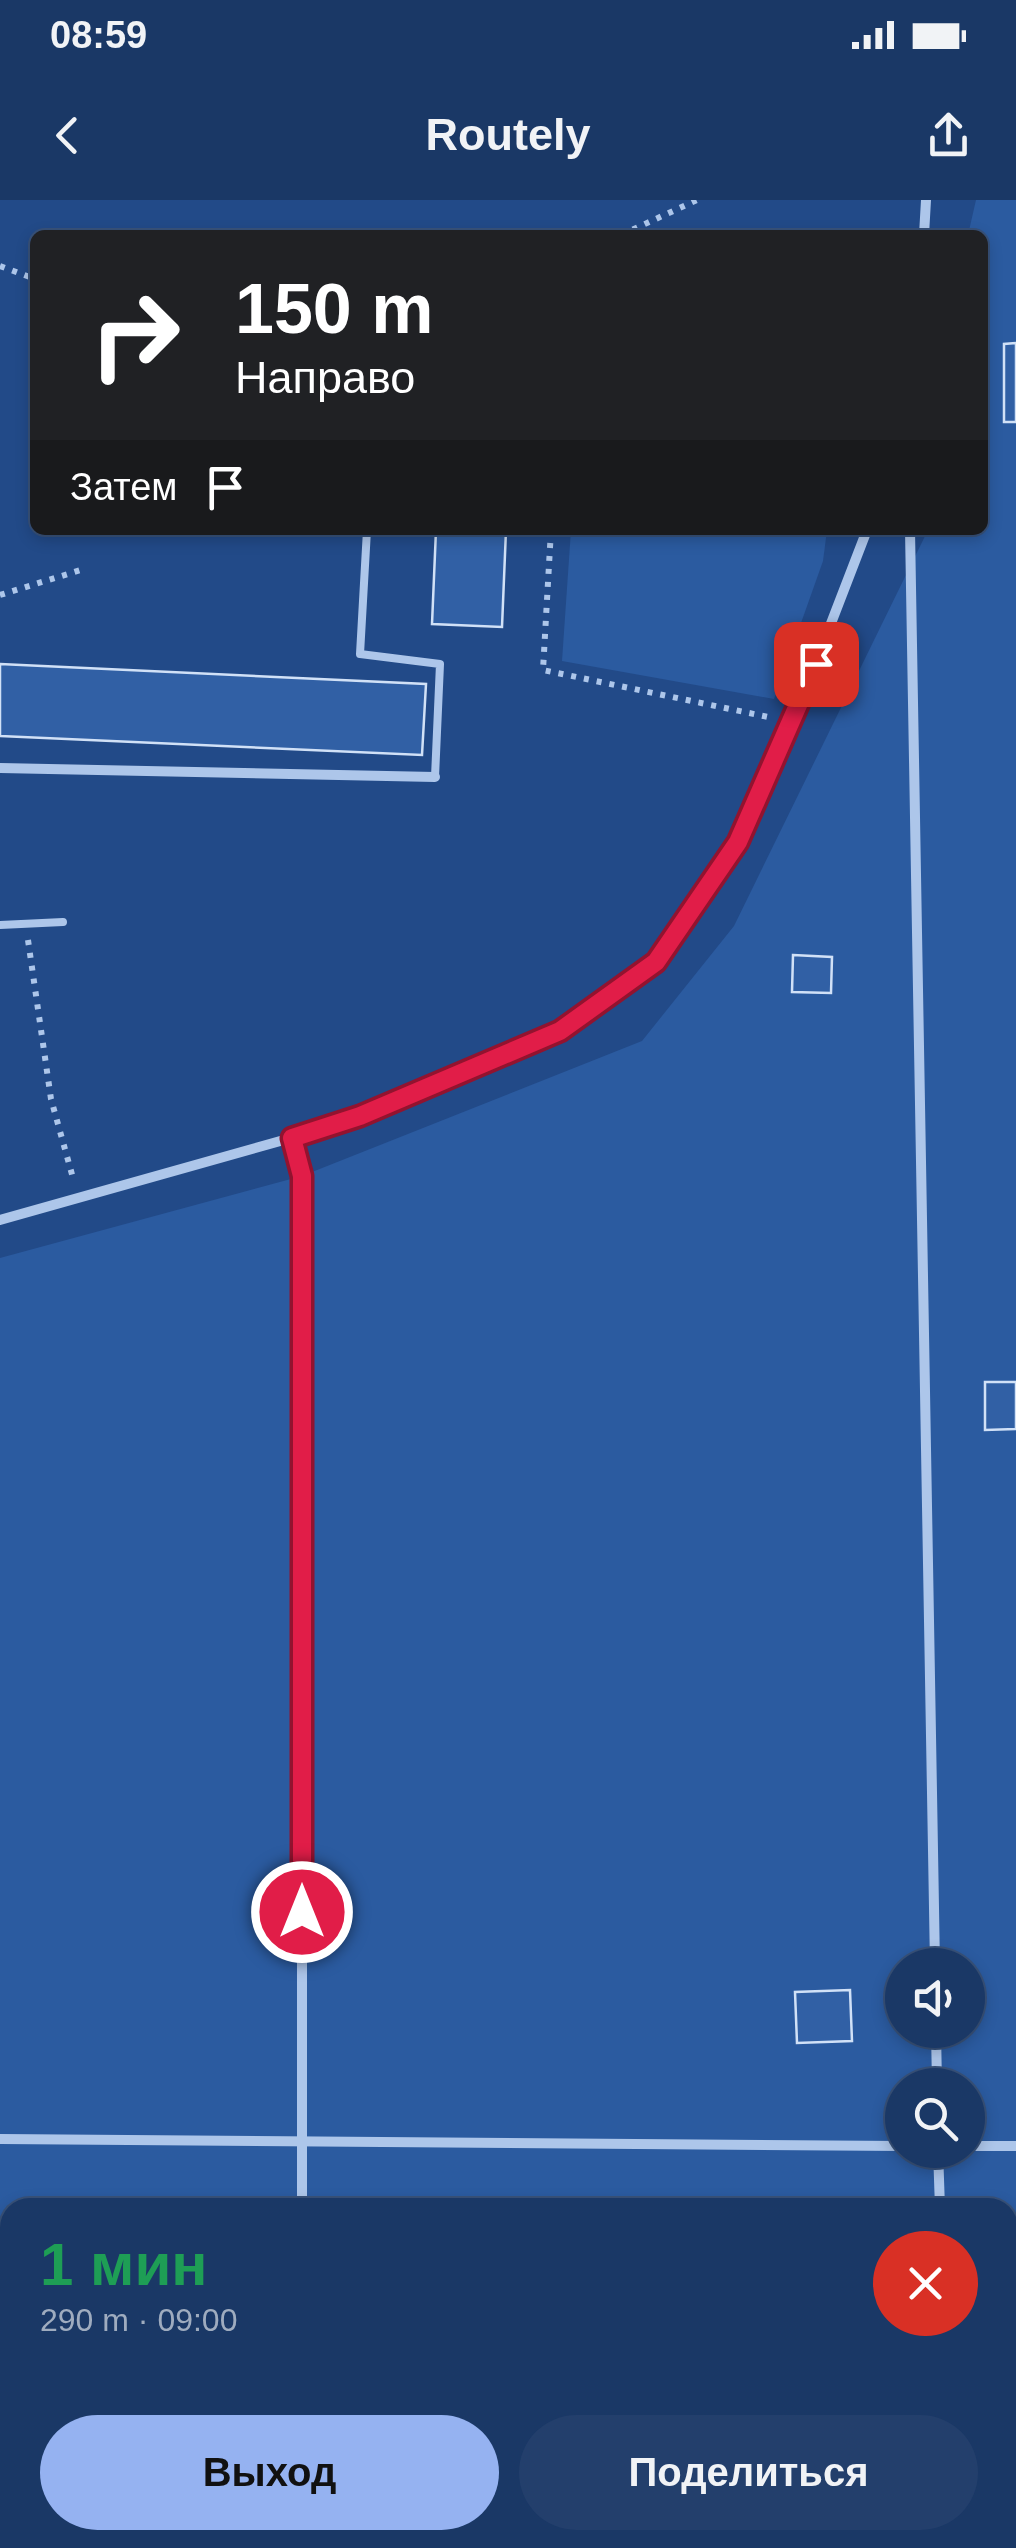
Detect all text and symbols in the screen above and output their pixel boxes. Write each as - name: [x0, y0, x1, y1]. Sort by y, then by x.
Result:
- text: 08:59: [50, 14, 147, 56]
- icon: back: [40, 108, 95, 163]
- icon: share: [921, 108, 976, 163]
- text: Routely: [425, 109, 591, 160]
- icon: right: [70, 270, 200, 400]
- text: 150 m: [235, 270, 433, 348]
- text: Направо: [235, 352, 415, 403]
- icon: arrive: [198, 460, 253, 515]
- text: Затем: [70, 466, 178, 508]
- pin: [774, 622, 859, 707]
- icon: arrive: [789, 637, 844, 692]
- position arrow: [250, 1860, 354, 1964]
- map controls: [885, 1948, 985, 2168]
- button: sound: [885, 1948, 985, 2048]
- button: search: [885, 2068, 985, 2168]
- text: 1 мин: [40, 2231, 208, 2298]
- button: close: [873, 2231, 978, 2336]
- text: 290 m · 09:00: [40, 2302, 237, 2338]
- button: Выход: [40, 2415, 499, 2530]
- button: Поделиться: [519, 2415, 978, 2530]

